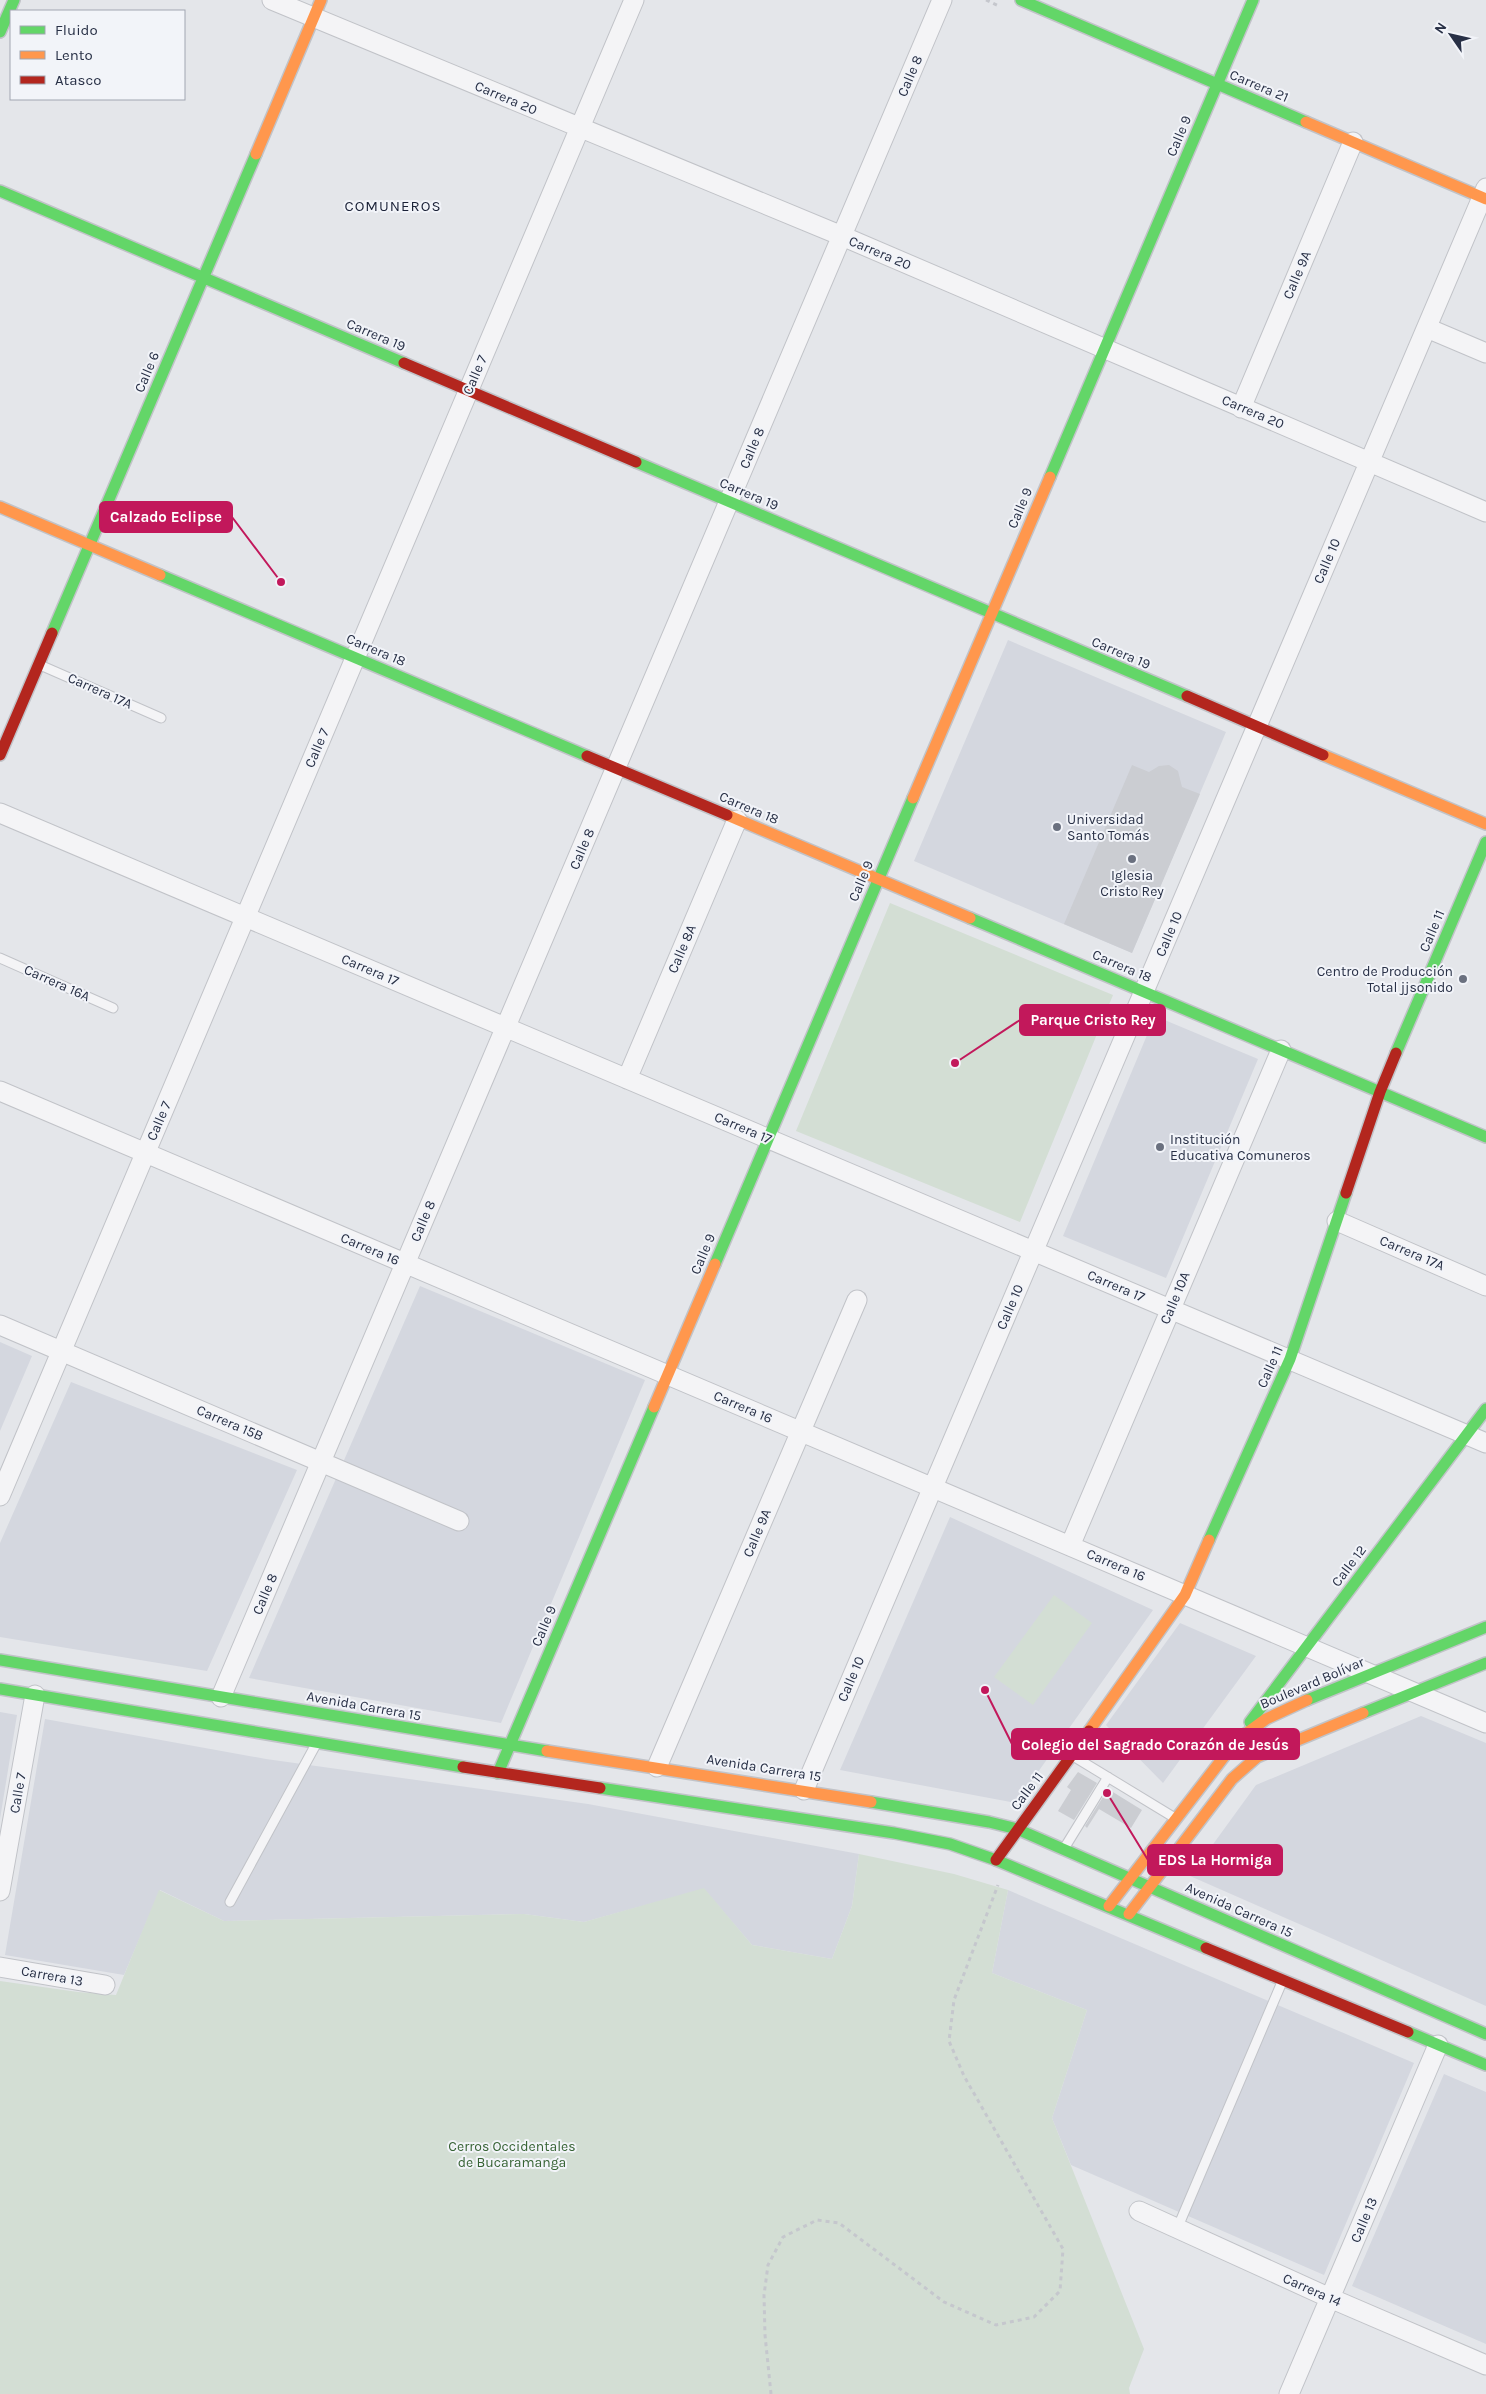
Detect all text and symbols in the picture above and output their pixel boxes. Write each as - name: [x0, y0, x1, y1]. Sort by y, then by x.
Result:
- legend: [10, 10, 185, 100]
- north arrow: [1426, 10, 1476, 60]
- text: N: [1431, 19, 1450, 37]
- text: Fluido: [55, 21, 98, 39]
- text: Lento: [55, 46, 93, 64]
- street label: Calle 8: [894, 53, 926, 99]
- street label: Carrera 21: [1227, 66, 1291, 106]
- text: Atasco: [55, 71, 101, 89]
- street label: Carrera 20: [472, 77, 540, 119]
- street label: Calle 9: [1163, 113, 1195, 159]
- district label: COMUNEROS: [344, 197, 442, 215]
- street label: Carrera 20: [846, 232, 914, 274]
- street label: Calle 9A: [1279, 248, 1315, 302]
- street label: Carrera 19: [344, 315, 408, 355]
- street label: Calle 6: [131, 349, 163, 395]
- street label: Calle 7: [459, 352, 491, 397]
- street label: Carrera 20: [1219, 391, 1287, 433]
- street label: Calle 8: [736, 425, 768, 471]
- street label: Carrera 19: [717, 474, 781, 514]
- street label: Calle 9: [1004, 485, 1036, 531]
- callout: Calzado Eclipse: [100, 502, 232, 532]
- text: Calzado Eclipse: [110, 508, 222, 526]
- street label: Calle 10: [1310, 536, 1344, 586]
- street label: Carrera 18: [344, 630, 408, 670]
- street label: Carrera 19: [1089, 633, 1153, 673]
- street label: Carrera 17A: [65, 669, 135, 713]
- street label: Calle 7: [301, 725, 333, 770]
- street label: Carrera 18: [717, 788, 781, 828]
- place label: Universidad Santo Tomás: [1067, 811, 1150, 844]
- marker: Universidad Santo Tomás: [1051, 821, 1063, 833]
- street label: Calle 8: [566, 826, 598, 872]
- marker: Iglesia Cristo Rey: [1126, 853, 1138, 865]
- street label: Calle 9: [845, 858, 877, 904]
- place label: Iglesia Cristo Rey: [1100, 867, 1164, 900]
- street label: Calle 11: [1416, 907, 1448, 955]
- street label: Calle 10: [1152, 909, 1186, 959]
- street label: Calle 8A: [664, 922, 700, 976]
- street label: Carrera 18: [1090, 946, 1154, 986]
- street label: Carrera 17: [339, 950, 402, 990]
- street label: Carrera 16A: [21, 961, 93, 1005]
- place label: Centro de Producción Total jjsonido: [1317, 963, 1453, 996]
- marker: Centro de Producción Total jjsonido: [1457, 973, 1469, 985]
- callout: Parque Cristo Rey: [1020, 1005, 1165, 1035]
- text: Parque Cristo Rey: [1030, 1011, 1156, 1029]
- street label: Calle 7: [143, 1098, 175, 1143]
- street label: Carrera 17: [712, 1108, 775, 1148]
- place label: Institución Educativa Comuneros: [1170, 1131, 1311, 1164]
- marker: Institución Educativa Comuneros: [1154, 1141, 1166, 1153]
- street label: Calle 8: [407, 1198, 439, 1244]
- street label: Carrera 16: [338, 1229, 402, 1269]
- street label: Calle 9: [687, 1231, 719, 1277]
- street label: Carrera 17A: [1377, 1232, 1447, 1274]
- street label: Carrera 17: [1085, 1266, 1148, 1306]
- street label: Calle 10A: [1156, 1269, 1194, 1327]
- street label: Calle 10: [993, 1282, 1027, 1332]
- street label: Calle 11: [1253, 1343, 1287, 1391]
- street label: Carrera 16: [711, 1387, 775, 1427]
- street label: Carrera 15B: [194, 1401, 266, 1445]
- street label: Calle 9A: [739, 1506, 775, 1560]
- street label: Calle 12: [1328, 1542, 1370, 1590]
- street label: Carrera 16: [1084, 1545, 1148, 1585]
- street label: Calle 8: [249, 1571, 281, 1617]
- street label: Calle 9: [528, 1603, 560, 1649]
- street label: Boulevard Bolívar: [1257, 1653, 1368, 1713]
- street label: Calle 10: [834, 1654, 868, 1704]
- street label: Avenida Carrera 15: [305, 1688, 423, 1724]
- callout: Colegio del Sagrado Corazón de Jesús: [1012, 1729, 1299, 1759]
- text: Colegio del Sagrado Corazón de Jesús: [1021, 1736, 1289, 1754]
- street label: Avenida Carrera 15: [705, 1751, 823, 1785]
- street label: Calle 11: [1007, 1768, 1047, 1814]
- street label: Calle 7: [6, 1771, 30, 1815]
- callout: EDS La Hormiga: [1148, 1845, 1282, 1875]
- text: EDS La Hormiga: [1158, 1851, 1272, 1869]
- street label: Avenida Carrera 15: [1182, 1879, 1296, 1941]
- street label: Carrera 13: [20, 1962, 84, 1990]
- park label: Cerros Occidentales de Bucaramanga: [448, 2138, 576, 2171]
- street label: Calle 13: [1347, 2195, 1381, 2245]
- street label: Carrera 14: [1280, 2270, 1344, 2310]

